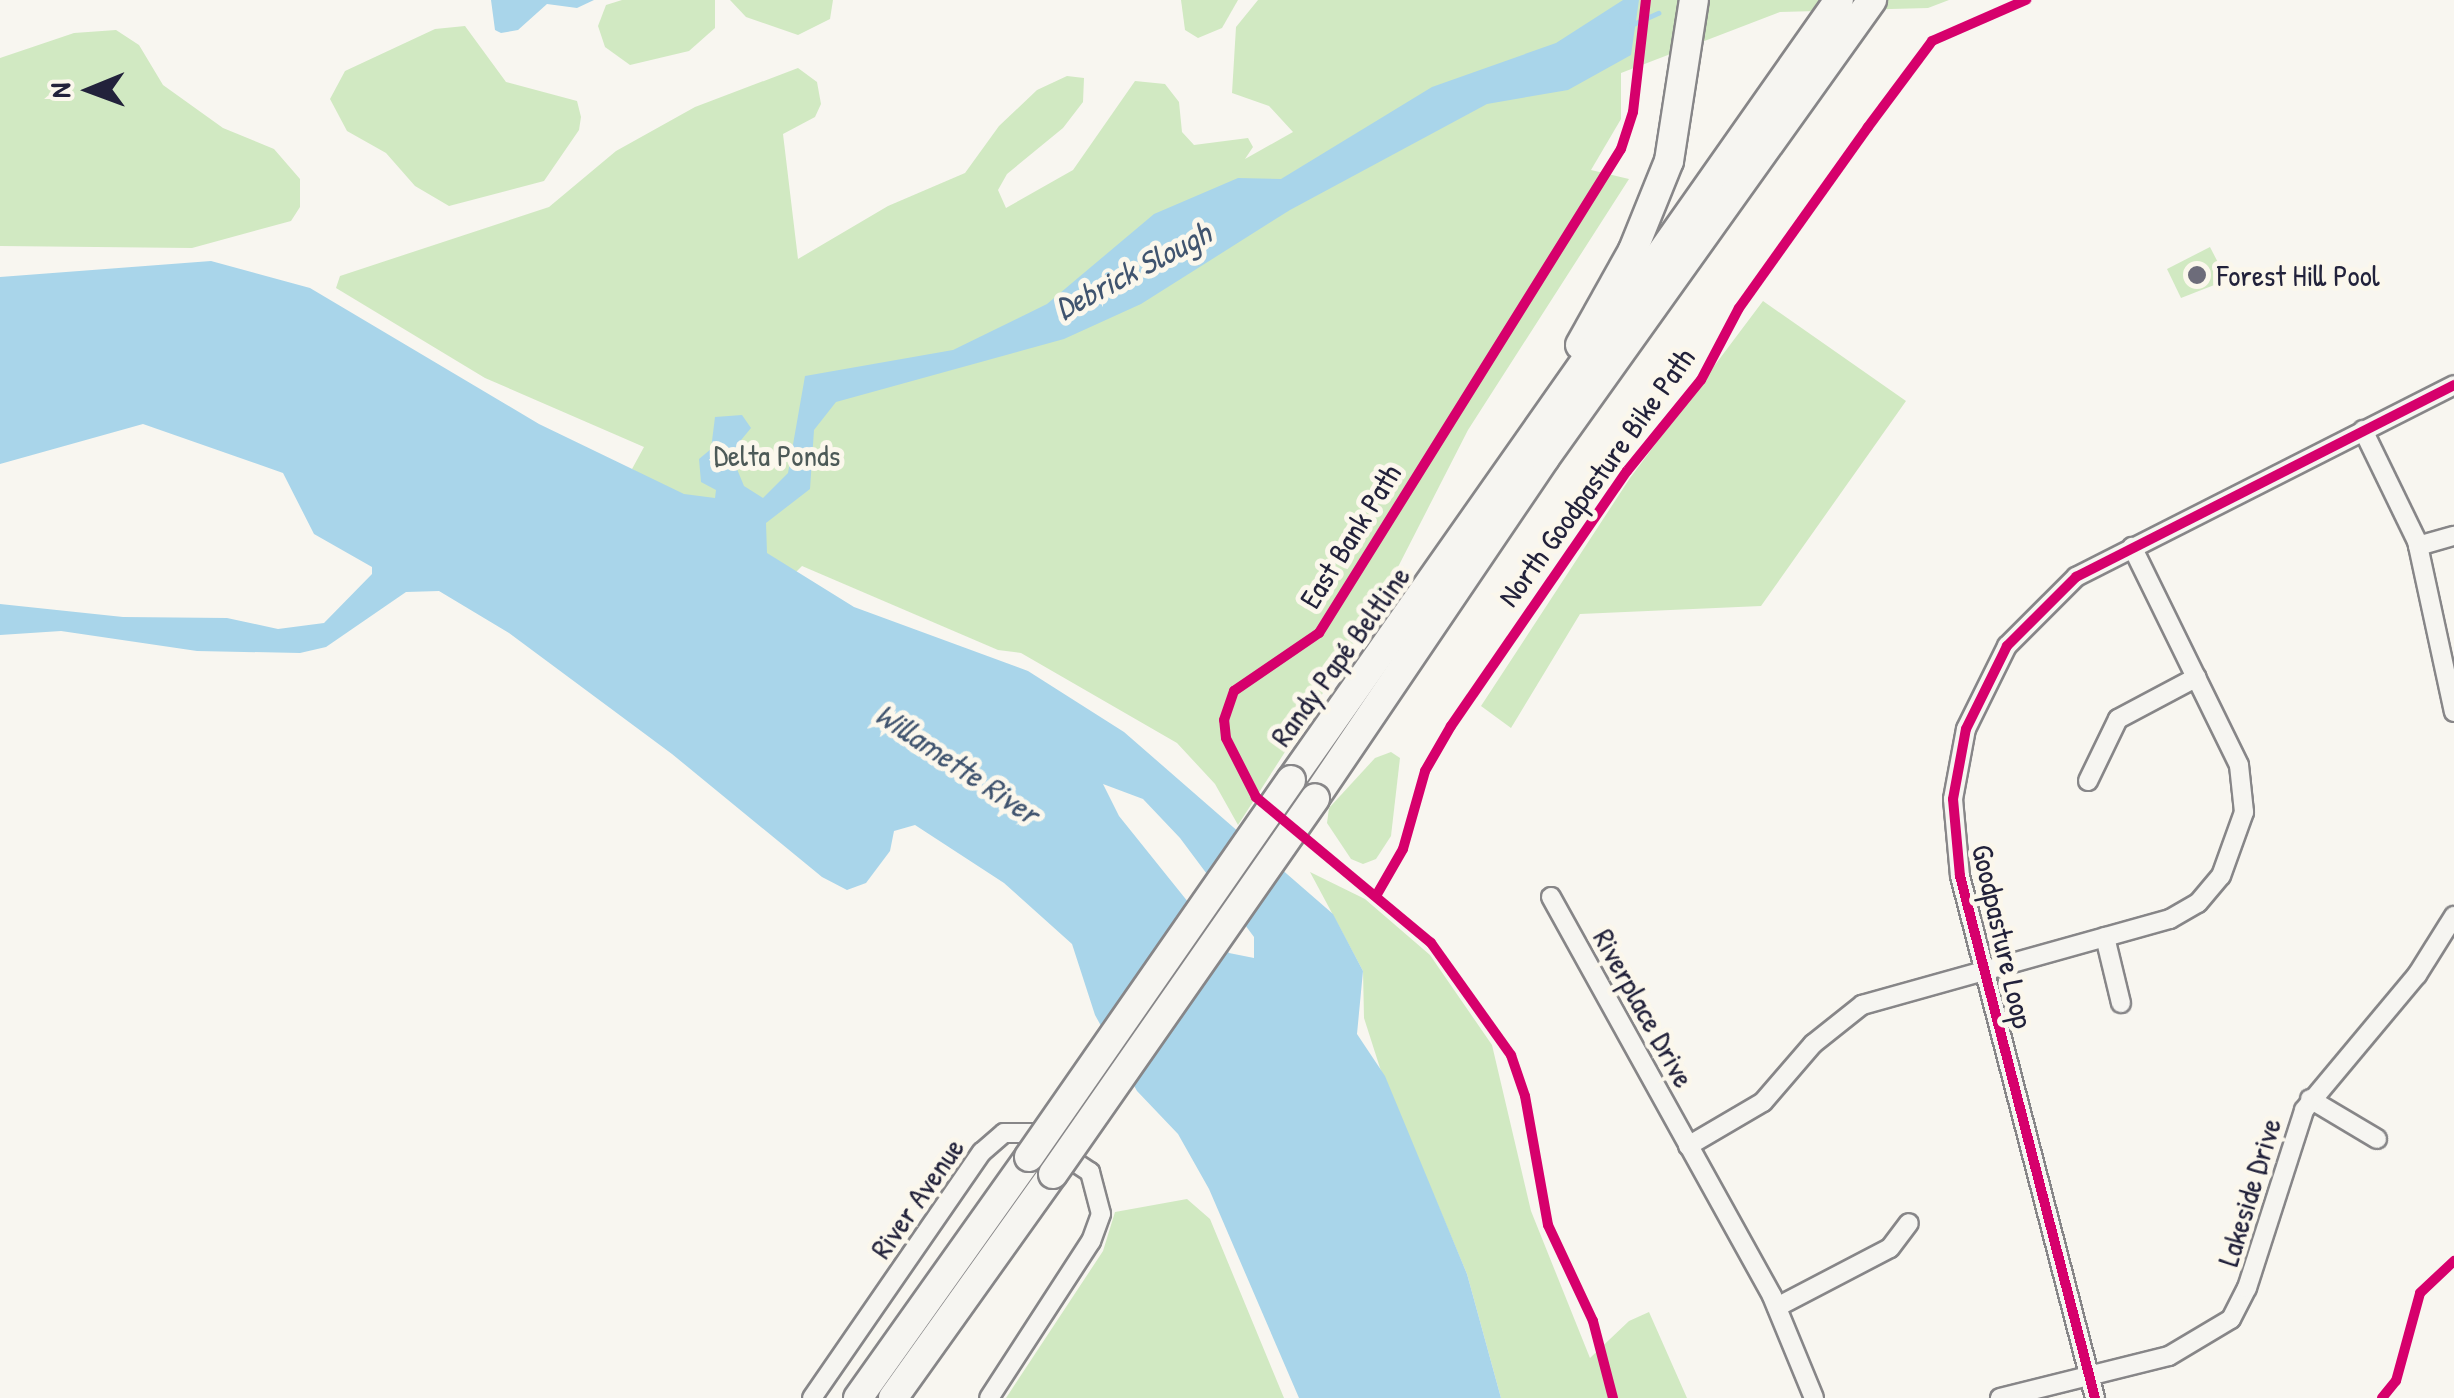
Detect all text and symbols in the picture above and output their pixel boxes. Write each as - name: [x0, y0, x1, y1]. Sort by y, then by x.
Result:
- north arrow: [40, 40, 140, 140]
- text: N: [41, 83, 79, 98]
- water label: Debrick Slough: [1049, 214, 1217, 328]
- place label: Forest Hill Pool: [2217, 257, 2380, 293]
- marker: Forest Hill Pool: [2186, 264, 2208, 286]
- street label: North Goodpasture Bike Path: [1490, 341, 1702, 613]
- park label: Delta Ponds: [714, 437, 840, 473]
- street label: East Bank Path: [1292, 457, 1408, 615]
- street label: Randy Papé Beltline: [1263, 559, 1417, 753]
- water label: Willamette River: [868, 695, 1046, 833]
- street label: Goodpasture Loop: [1964, 841, 2042, 1031]
- street label: Riverplace Drive: [1586, 923, 1702, 1093]
- street label: Lakeside Drive: [2209, 1114, 2289, 1270]
- street label: River Avenue: [862, 1131, 972, 1265]

